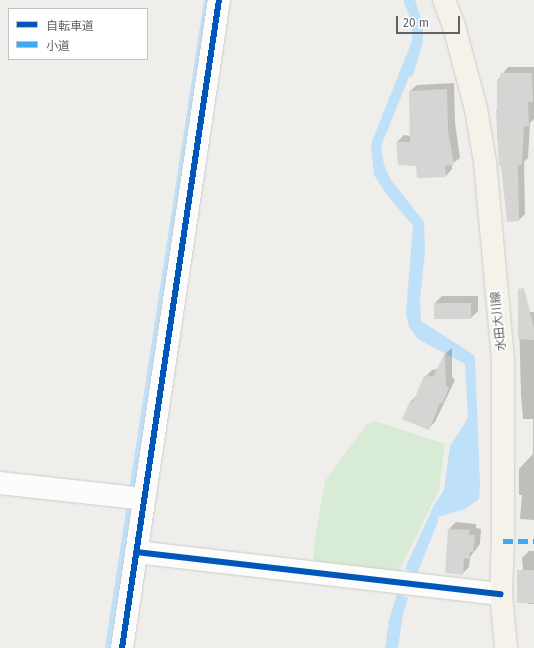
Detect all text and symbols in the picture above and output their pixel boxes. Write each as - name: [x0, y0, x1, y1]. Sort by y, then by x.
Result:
- legend: [8, 8, 148, 60]
- scale bar: [398, 8, 462, 34]
- text: 20 m: [403, 16, 429, 30]
- text: 自転車道: [46, 19, 94, 33]
- text: 小道: [46, 39, 70, 53]
- street label: 水田大川線: [489, 290, 509, 352]

